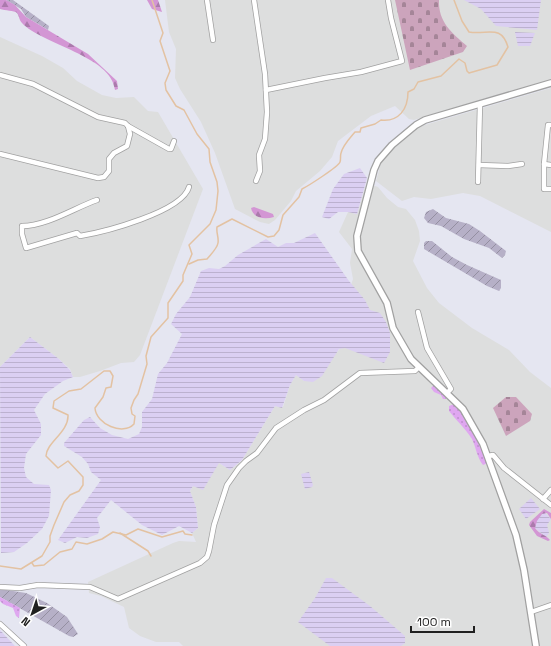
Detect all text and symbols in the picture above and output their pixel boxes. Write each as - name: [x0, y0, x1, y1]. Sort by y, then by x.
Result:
- north arrow: [12, 594, 52, 634]
- scale bar: [411, 608, 474, 634]
- text: N: [18, 614, 33, 629]
- text: 100 m: [417, 614, 451, 630]

